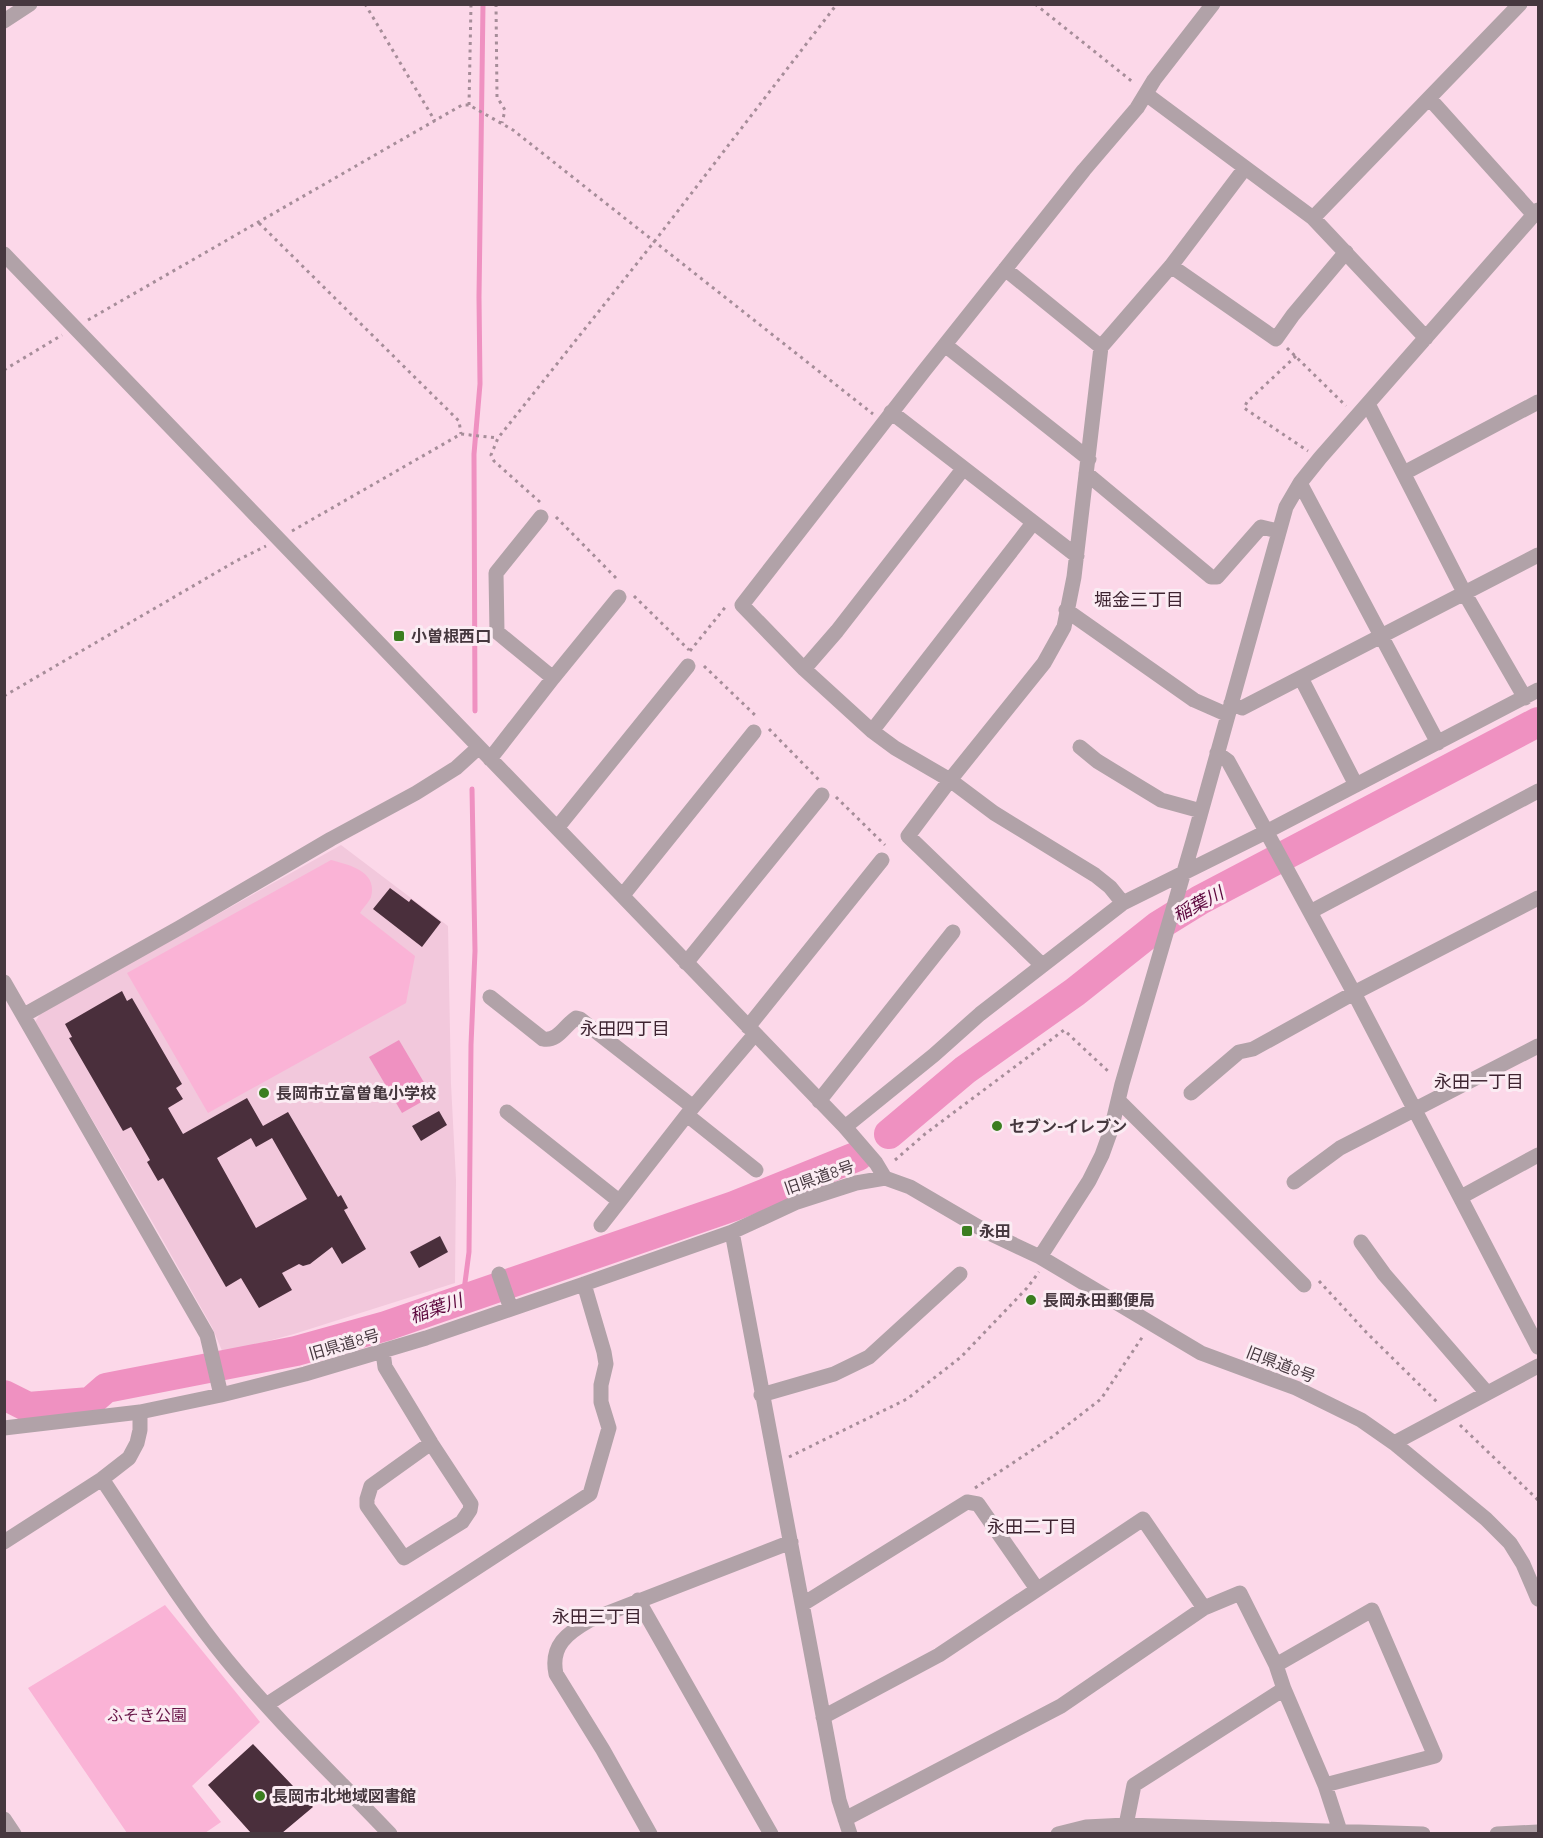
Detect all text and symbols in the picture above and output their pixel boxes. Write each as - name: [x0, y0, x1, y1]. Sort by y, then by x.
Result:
- district label: 堀金三丁目: [1094, 588, 1184, 611]
- place label: 小曽根西口: [411, 626, 491, 646]
- marker: 小曽根西口: [392, 629, 406, 643]
- water label: 稲葉川: [1169, 880, 1229, 927]
- district label: 永田四丁目: [580, 1017, 670, 1040]
- district label: 永田一丁目: [1434, 1070, 1524, 1093]
- place label: 長岡市立富曽亀小学校: [276, 1083, 436, 1103]
- marker: 長岡市立富曽亀小学校: [257, 1086, 271, 1100]
- place label: セブン-イレブン: [1009, 1116, 1127, 1136]
- marker: セブン-イレブン: [990, 1119, 1004, 1133]
- street label: 旧県道8号: [781, 1156, 857, 1198]
- place label: 永田: [979, 1221, 1011, 1241]
- marker: 永田: [960, 1224, 974, 1238]
- water label: 稲葉川: [407, 1288, 467, 1328]
- place label: 長岡永田郵便局: [1043, 1290, 1155, 1310]
- marker: 長岡永田郵便局: [1024, 1293, 1038, 1307]
- street label: 旧県道8号: [306, 1324, 382, 1364]
- street label: 旧県道8号: [1244, 1342, 1318, 1386]
- district label: 永田二丁目: [987, 1515, 1077, 1538]
- district label: 永田三丁目: [552, 1605, 642, 1628]
- park label: ふそき公園: [107, 1705, 187, 1725]
- place label: 長岡市北地域図書館: [272, 1786, 416, 1806]
- marker: 長岡市北地域図書館: [253, 1789, 267, 1803]

